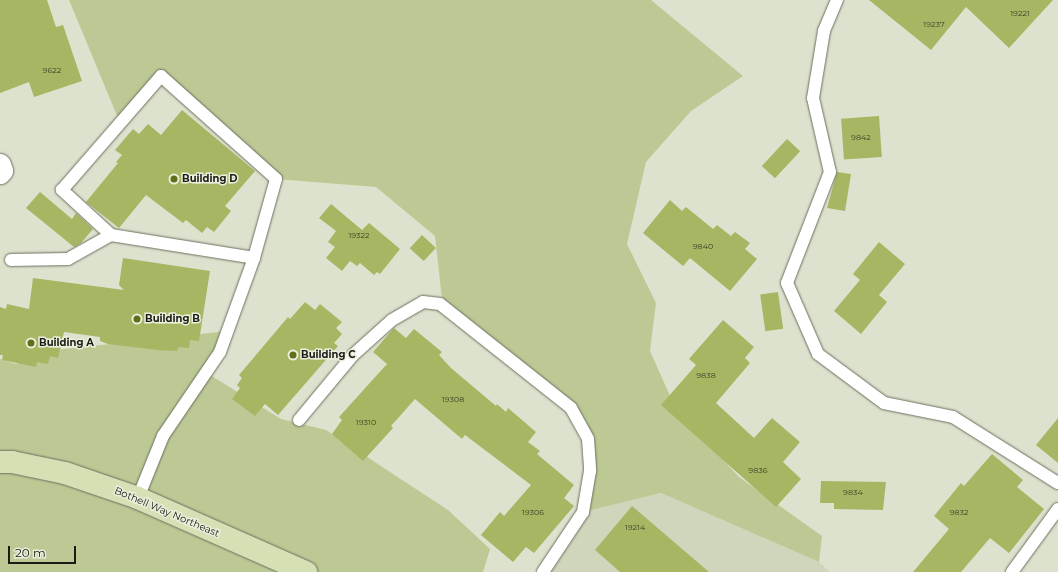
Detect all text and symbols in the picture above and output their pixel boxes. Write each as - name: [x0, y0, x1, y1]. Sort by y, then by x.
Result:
- house number: 19221: [1010, 9, 1030, 19]
- house number: 19237: [923, 20, 945, 30]
- house number: 9622: [43, 66, 61, 76]
- house number: 9842: [851, 133, 871, 143]
- place label: Building D: [182, 173, 238, 185]
- marker: Building D: [169, 174, 179, 184]
- house number: 19322: [348, 231, 370, 241]
- house number: 9840: [693, 242, 713, 252]
- place label: Building B: [145, 313, 200, 325]
- marker: Building B: [132, 314, 142, 324]
- place label: Building A: [39, 337, 94, 349]
- marker: Building A: [26, 338, 36, 348]
- place label: Building C: [301, 349, 355, 361]
- marker: Building C: [288, 350, 298, 360]
- house number: 9838: [696, 371, 716, 381]
- house number: 19308: [442, 395, 464, 405]
- house number: 19310: [356, 418, 376, 428]
- house number: 9836: [748, 466, 768, 476]
- street label: Bothell Way Northeast: [113, 484, 221, 540]
- house number: 9834: [843, 488, 863, 498]
- house number: 19306: [522, 508, 544, 518]
- house number: 9832: [950, 508, 968, 518]
- house number: 19214: [625, 523, 645, 533]
- scale bar: [10, 538, 78, 564]
- text: 20 m: [15, 545, 46, 560]

